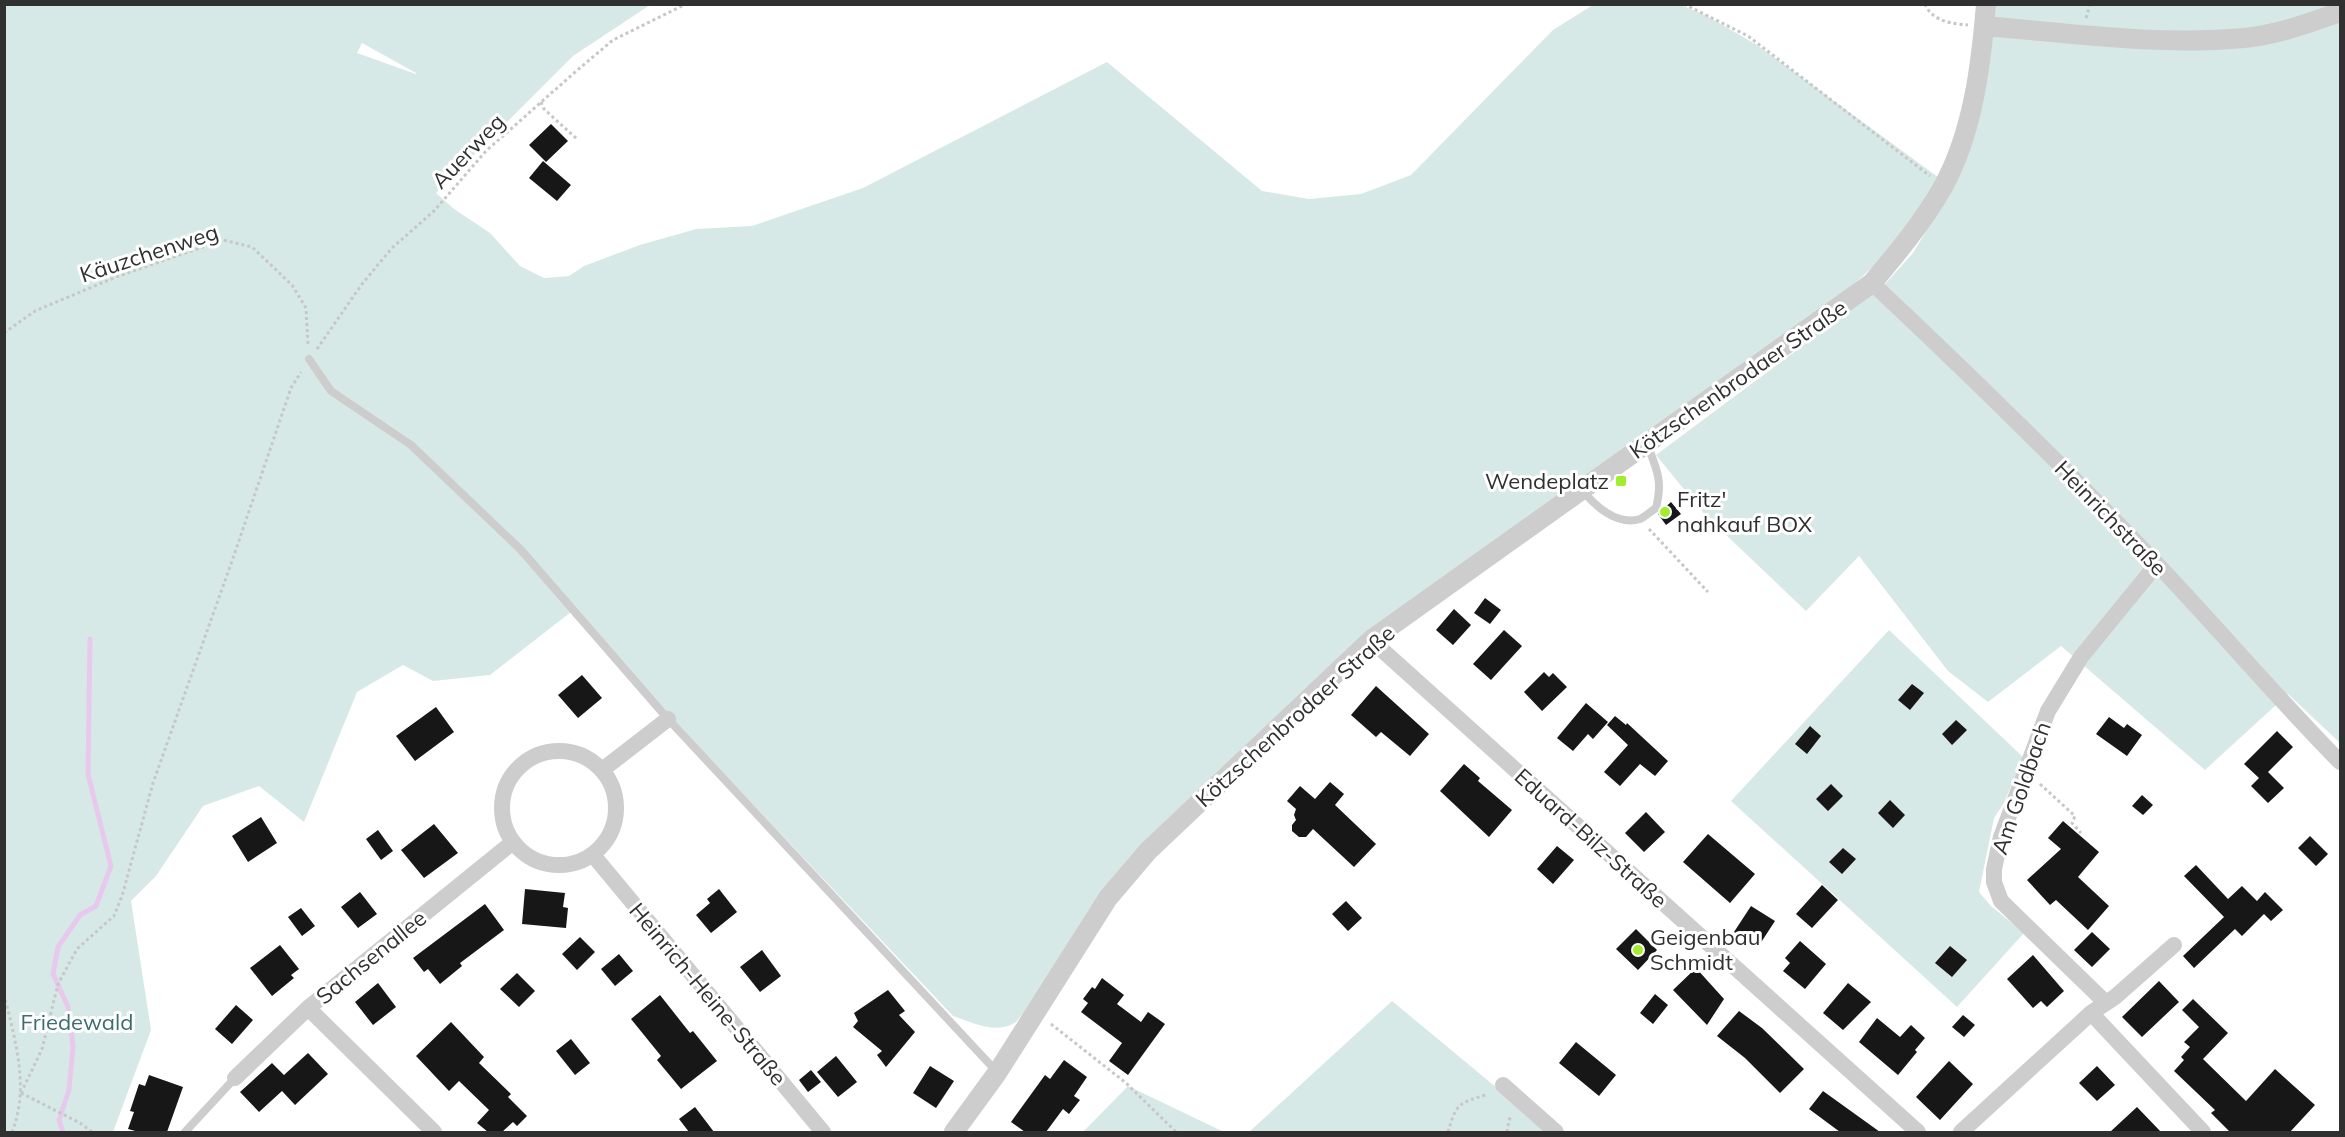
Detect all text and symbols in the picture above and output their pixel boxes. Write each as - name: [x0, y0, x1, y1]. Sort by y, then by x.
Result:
- street label: Auerweg: [425, 108, 511, 194]
- street label: Käuzchenweg: [76, 217, 222, 289]
- street label: Kötzschenbrodaer Straße: [1624, 293, 1852, 465]
- street label: Heinrichstraße: [2049, 455, 2173, 581]
- place label: Wendeplatz: [1485, 467, 1609, 495]
- marker: Wendeplatz: [1614, 474, 1628, 488]
- place label: Fritz' nahkauf BOX: [1677, 485, 1813, 538]
- marker: Fritz' nahkauf BOX: [1658, 505, 1672, 519]
- street label: Kötzschenbrodaer Straße: [1189, 619, 1401, 813]
- street label: Am Goldbach: [1985, 718, 2057, 858]
- street label: Eduard-Bilz-Straße: [1509, 762, 1673, 914]
- street label: Heinrich-Heine-Straße: [623, 897, 793, 1091]
- street label: Sachsenallee: [310, 904, 432, 1010]
- place label: Geigenbau Schmidt: [1650, 923, 1761, 976]
- marker: Geigenbau Schmidt: [1631, 943, 1645, 957]
- park label: Friedewald: [21, 1008, 133, 1036]

